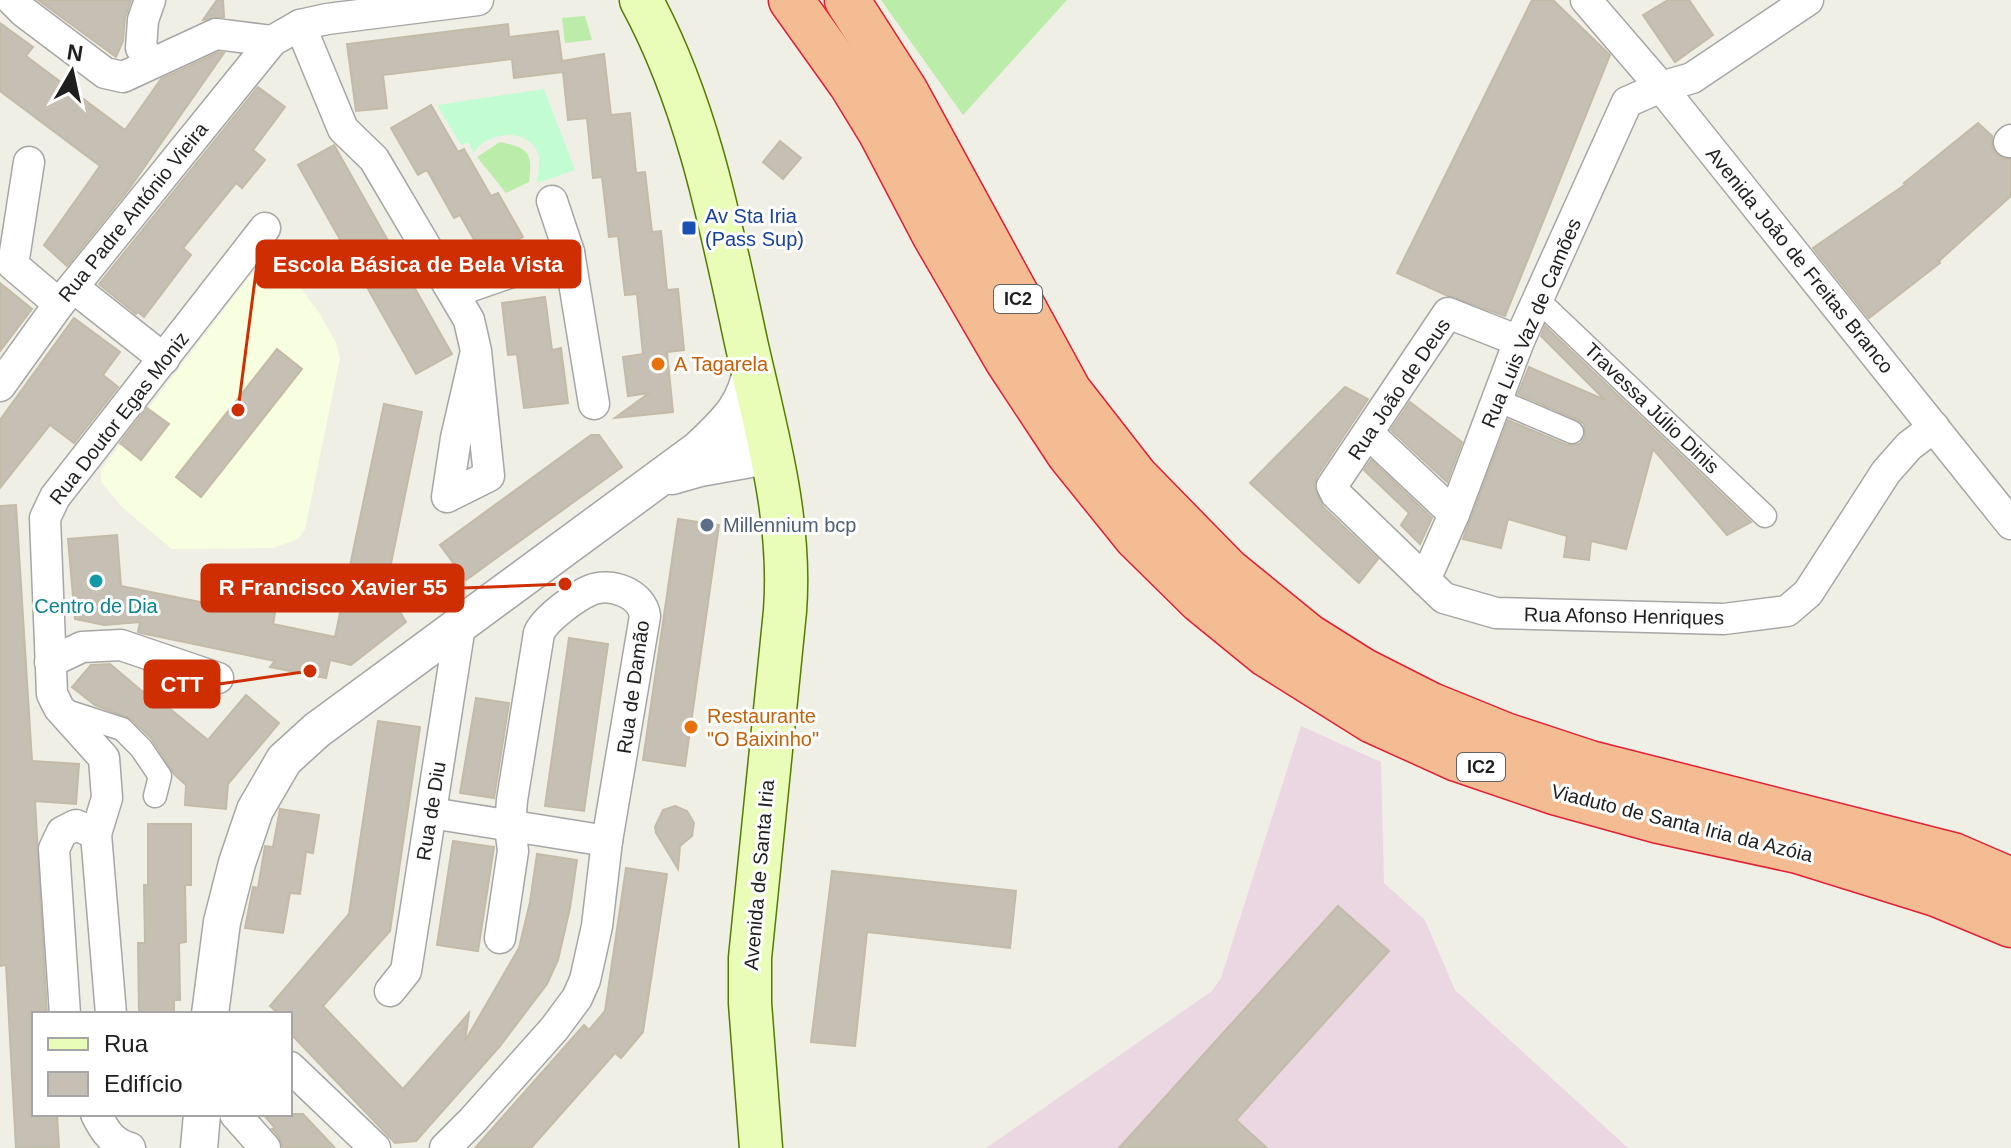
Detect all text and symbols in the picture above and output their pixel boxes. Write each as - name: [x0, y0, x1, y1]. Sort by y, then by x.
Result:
- north arrow: [32, 32, 112, 112]
- text: N: [65, 39, 85, 66]
- street label: Rua Padre António Vieira: [54, 117, 213, 306]
- street label: Avenida João de Freitas Branco: [1702, 143, 1898, 377]
- place label: Av Sta Iria (Pass Sup): [705, 205, 804, 250]
- street label: Rua Luis Vaz de Camões: [1477, 215, 1585, 431]
- marker: Av Sta Iria (Pass Sup): [680, 219, 698, 237]
- callout: Escola Básica de Bela Vista: [257, 241, 580, 287]
- text: Escola Básica de Bela Vista: [273, 252, 564, 277]
- road number: IC2: [994, 285, 1042, 313]
- street label: Rua João de Deus: [1344, 314, 1454, 464]
- street label: Rua Doutor Egas Moniz: [45, 328, 193, 508]
- street label: Travessa Júlio Dinis: [1580, 338, 1724, 478]
- place label: A Tagarela: [674, 353, 769, 375]
- marker: A Tagarela: [649, 355, 667, 373]
- place label: Millennium bcp: [723, 514, 856, 536]
- marker: Millennium bcp: [698, 516, 716, 534]
- callout: R Francisco Xavier 55: [202, 565, 463, 611]
- marker: Centro de Dia: [87, 572, 105, 590]
- text: R Francisco Xavier 55: [219, 575, 447, 600]
- place label: Centro de Dia: [34, 595, 159, 617]
- street label: Rua Afonso Henriques: [1524, 603, 1724, 629]
- street label: Rua de Damão: [613, 619, 653, 755]
- callout: CTT: [145, 661, 219, 707]
- text: CTT: [161, 672, 204, 697]
- place label: Restaurante "O Baixinho": [707, 705, 819, 750]
- marker: Restaurante "O Baixinho": [682, 718, 700, 736]
- road number: IC2: [1457, 753, 1505, 781]
- street label: Rua de Diu: [412, 760, 450, 862]
- street label: Avenida de Santa Iria: [740, 778, 778, 971]
- street label: Viaduto de Santa Iria da Azóia: [1549, 780, 1816, 866]
- legend: [32, 1012, 292, 1116]
- text: Rua: [104, 1030, 149, 1057]
- text: Edifício: [104, 1070, 183, 1097]

